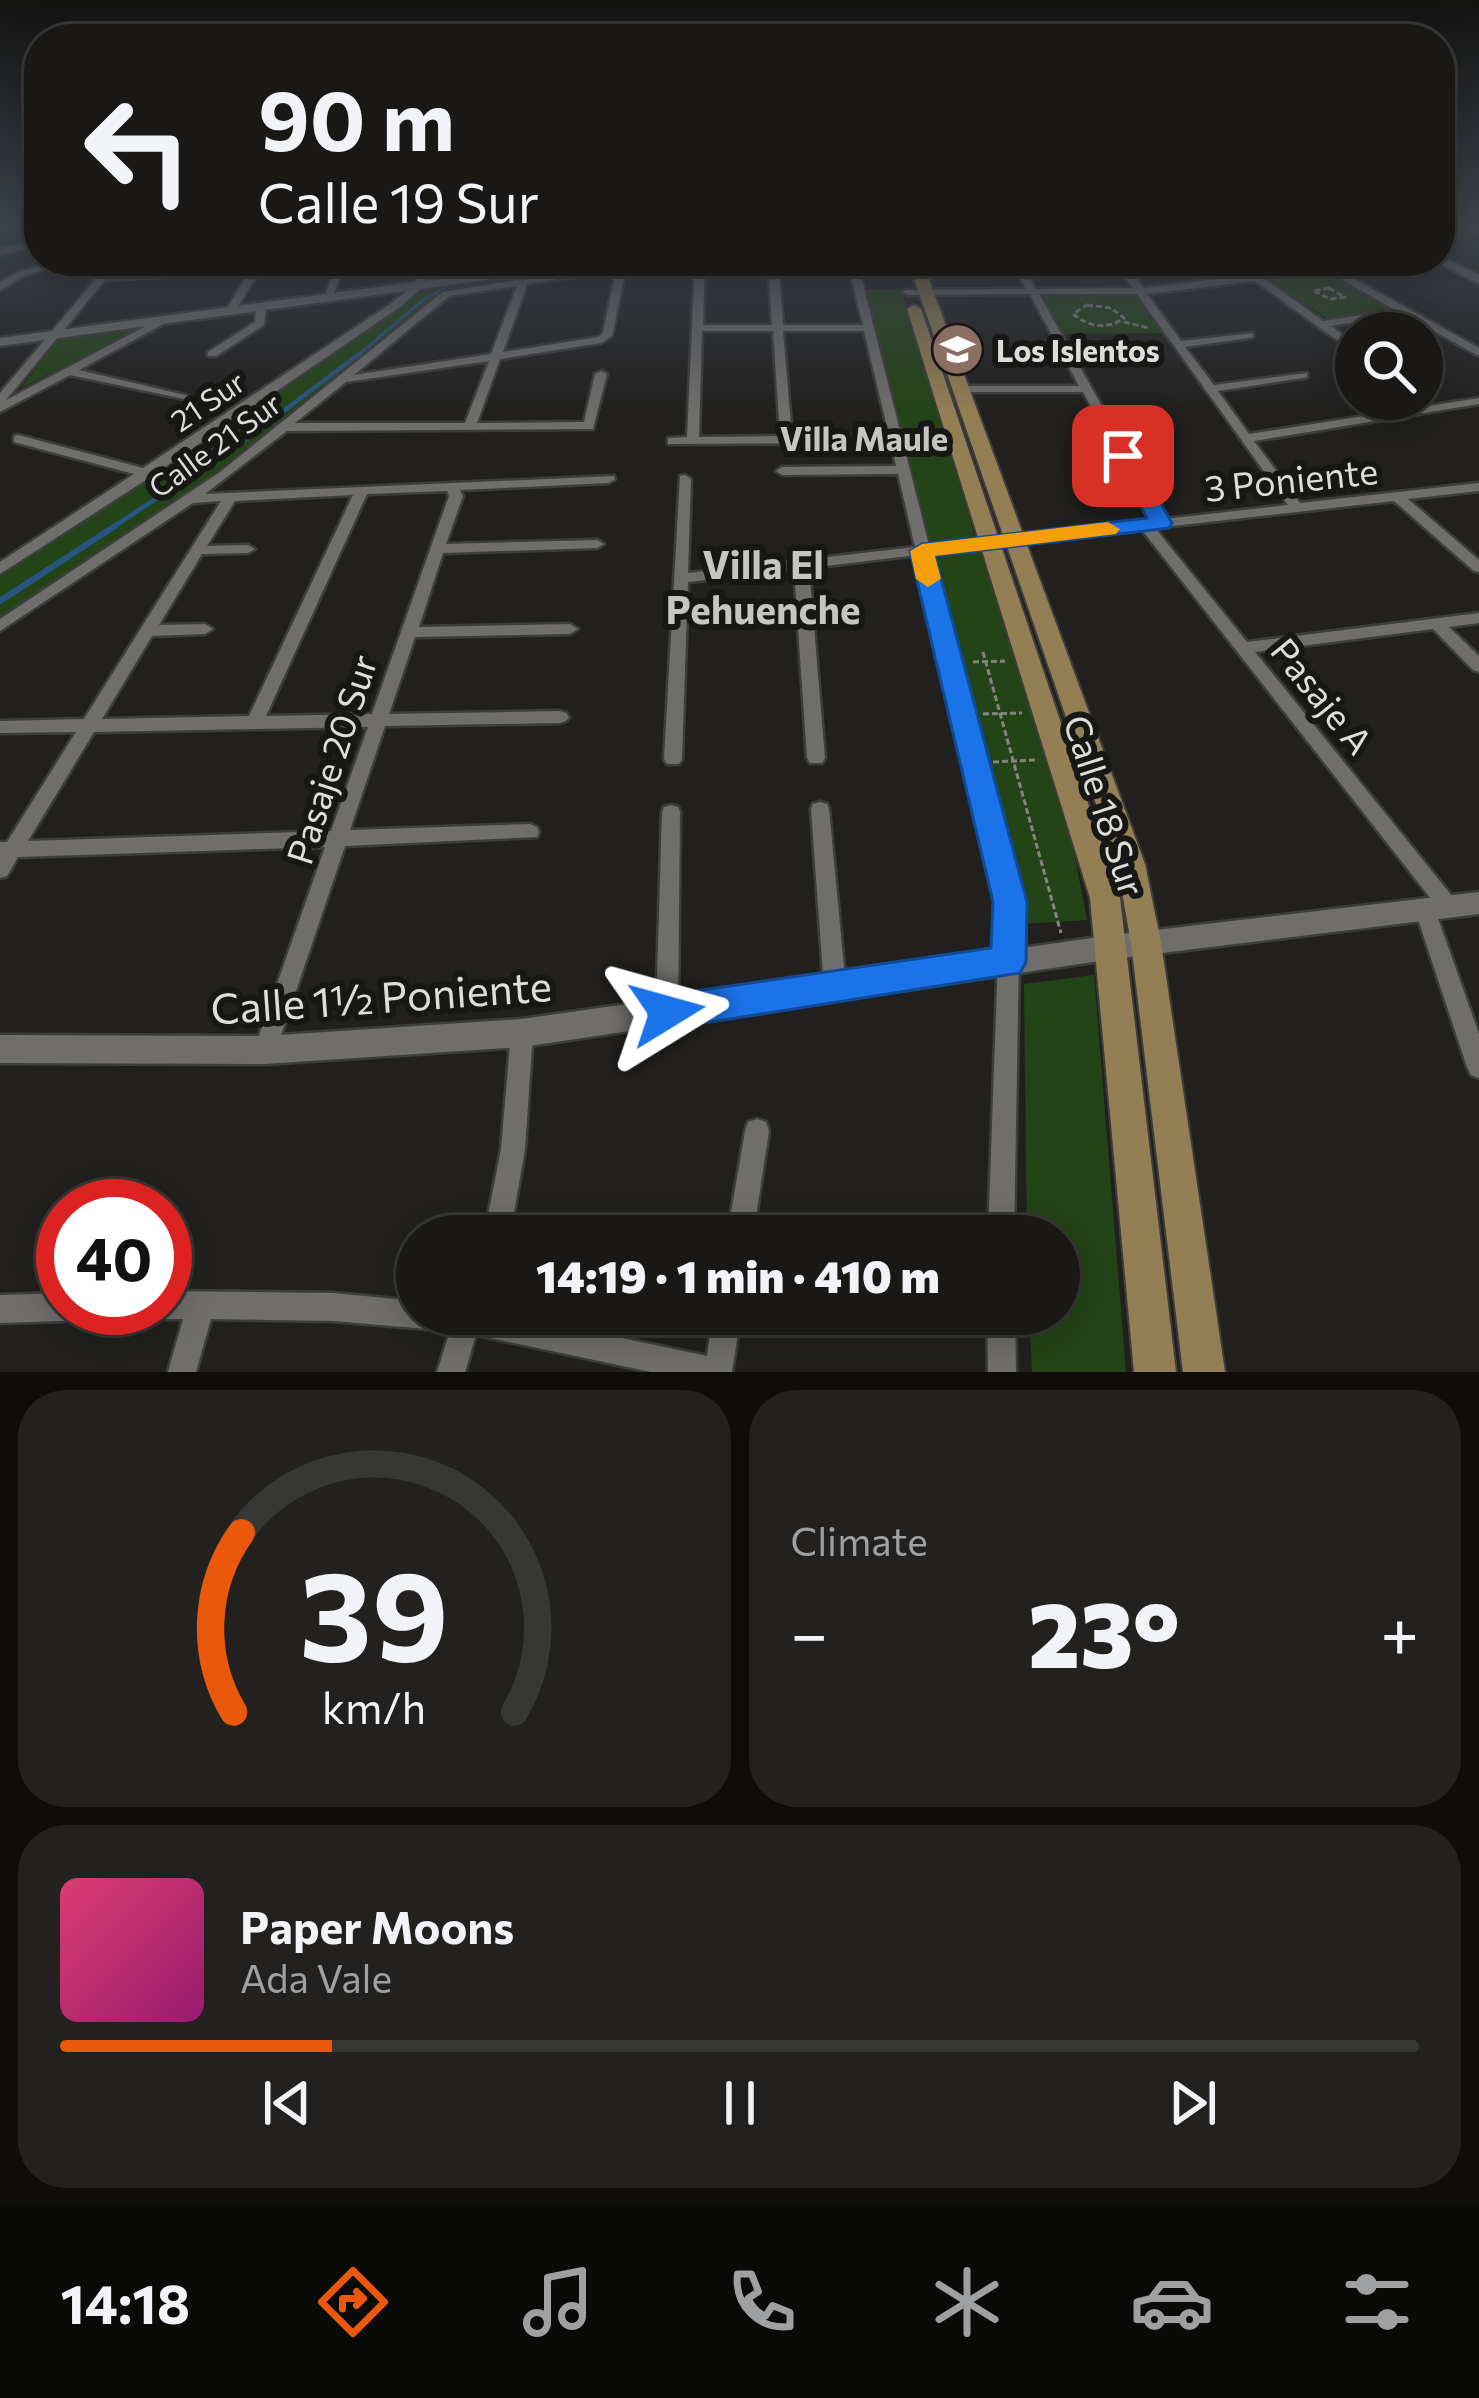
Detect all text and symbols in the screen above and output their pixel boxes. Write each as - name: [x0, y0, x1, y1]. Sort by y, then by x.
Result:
- text: 90 m: [258, 66, 455, 168]
- icon: left: [60, 72, 216, 228]
- text: Calle 19 Sur: [258, 168, 539, 234]
- map controls: [1335, 312, 1443, 420]
- button: search: [1335, 312, 1443, 420]
- school or university icon: Los Islentos: [929, 321, 985, 377]
- place label: Los Islentos: [996, 331, 1160, 368]
- street label: 21 Sur: [163, 362, 251, 438]
- street label: Calle 21 Sur: [141, 384, 287, 504]
- pin: [1072, 405, 1174, 507]
- district label: Villa Maule: [780, 417, 948, 458]
- icon: arrive: [1090, 423, 1156, 489]
- street label: 3 Poniente: [1202, 447, 1380, 509]
- district label: Villa El Pehuenche: [665, 539, 861, 632]
- street label: Pasaje A: [1263, 628, 1383, 762]
- street label: Pasaje 20 Sur: [275, 649, 385, 869]
- street label: Calle 18 Sur: [1056, 709, 1156, 901]
- position arrow: [604, 949, 730, 1075]
- street label: Calle 1½ Poniente: [209, 958, 553, 1034]
- speed limit sign: 40: [36, 1179, 192, 1335]
- text: 14:19 · 1 min · 410 m: [536, 1247, 940, 1302]
- text: Climate: [791, 1516, 928, 1564]
- text: 39: [299, 1534, 449, 1687]
- text: 23°: [1028, 1576, 1180, 1687]
- text: −: [791, 1591, 828, 1672]
- text: +: [1380, 1591, 1419, 1672]
- text: km/h: [322, 1679, 426, 1732]
- text: Paper Moons: [240, 1898, 514, 1953]
- text: Ada Vale: [240, 1953, 392, 2001]
- icon: previous: [254, 2070, 320, 2136]
- icon: pause: [707, 2070, 773, 2136]
- icon: next: [1160, 2070, 1226, 2136]
- icon: directions: [311, 2260, 395, 2344]
- icon: music: [516, 2260, 600, 2344]
- icon: phone: [720, 2260, 804, 2344]
- icon: climate: [925, 2260, 1009, 2344]
- icon: car: [1130, 2260, 1214, 2344]
- icon: filters: [1335, 2260, 1419, 2344]
- text: 14:18: [60, 2269, 190, 2335]

